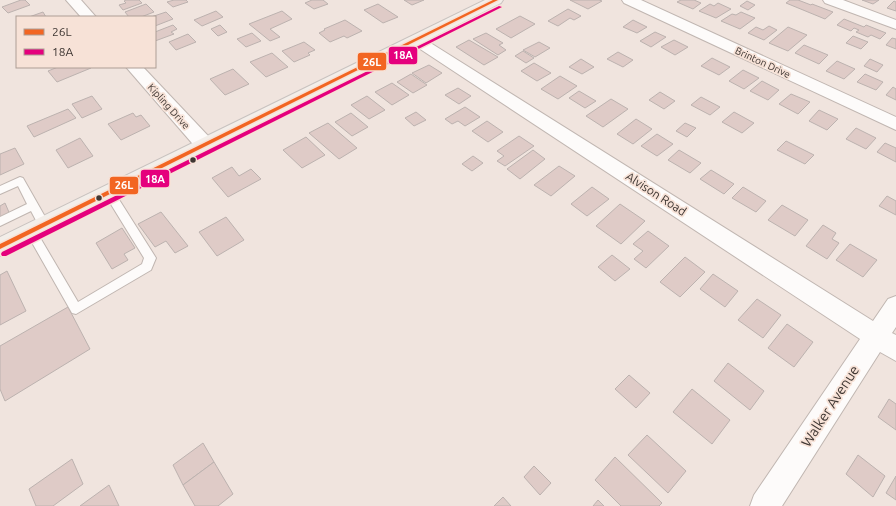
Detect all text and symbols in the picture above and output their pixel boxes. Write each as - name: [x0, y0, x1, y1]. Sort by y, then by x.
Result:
- legend: [16, 16, 156, 68]
- text: 26L: [52, 25, 72, 38]
- text: 18A: [52, 45, 74, 58]
- street label: Brinton Drive: [733, 45, 792, 80]
- line badge: 18A: [388, 46, 418, 65]
- text: 18A: [393, 49, 413, 61]
- line badge: 26L: [357, 52, 387, 71]
- text: 26L: [363, 56, 381, 68]
- street label: Kipling Drive: [145, 81, 192, 131]
- unlabelled marker: [188, 155, 198, 165]
- line badge: 18A: [140, 169, 170, 188]
- street label: Alvison Road: [624, 169, 689, 218]
- text: 18A: [145, 173, 165, 185]
- line badge: 26L: [109, 176, 139, 195]
- text: 26L: [115, 179, 133, 191]
- unlabelled marker: [94, 193, 104, 203]
- street label: Walker Avenue: [798, 362, 862, 450]

